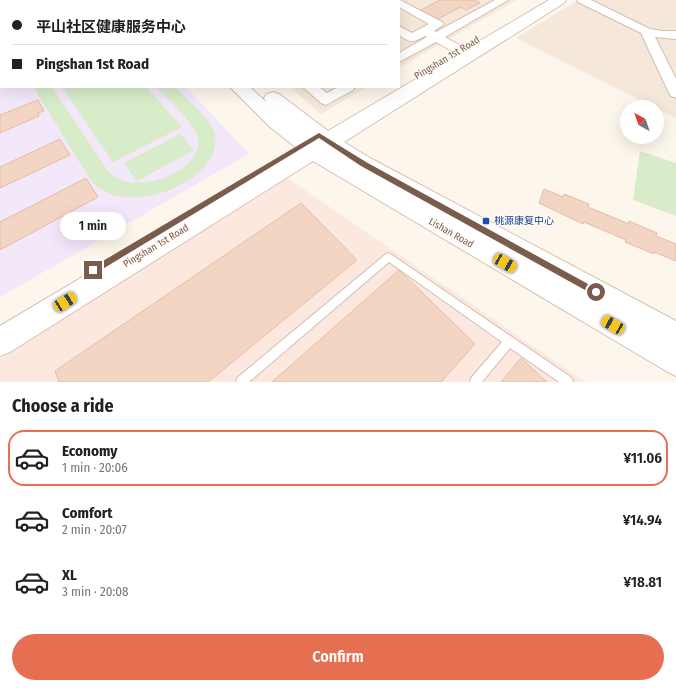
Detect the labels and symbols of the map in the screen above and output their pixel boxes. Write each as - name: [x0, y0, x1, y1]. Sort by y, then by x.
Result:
- street label: Pingshan 1st Road: [412, 34, 482, 82]
- north arrow: [620, 100, 664, 144]
- callout: 1 min: [60, 212, 126, 240]
- street label: Lishan Road: [426, 215, 476, 251]
- place label: 桃源康复中心: [494, 215, 554, 227]
- marker: 桃源康复中心: [481, 216, 491, 226]
- street label: Pingshan 1st Road: [121, 222, 191, 270]
- car: [492, 252, 518, 274]
- route end: [84, 261, 102, 279]
- route start: [587, 283, 605, 301]
- car: [52, 291, 78, 313]
- car: [600, 314, 626, 336]

